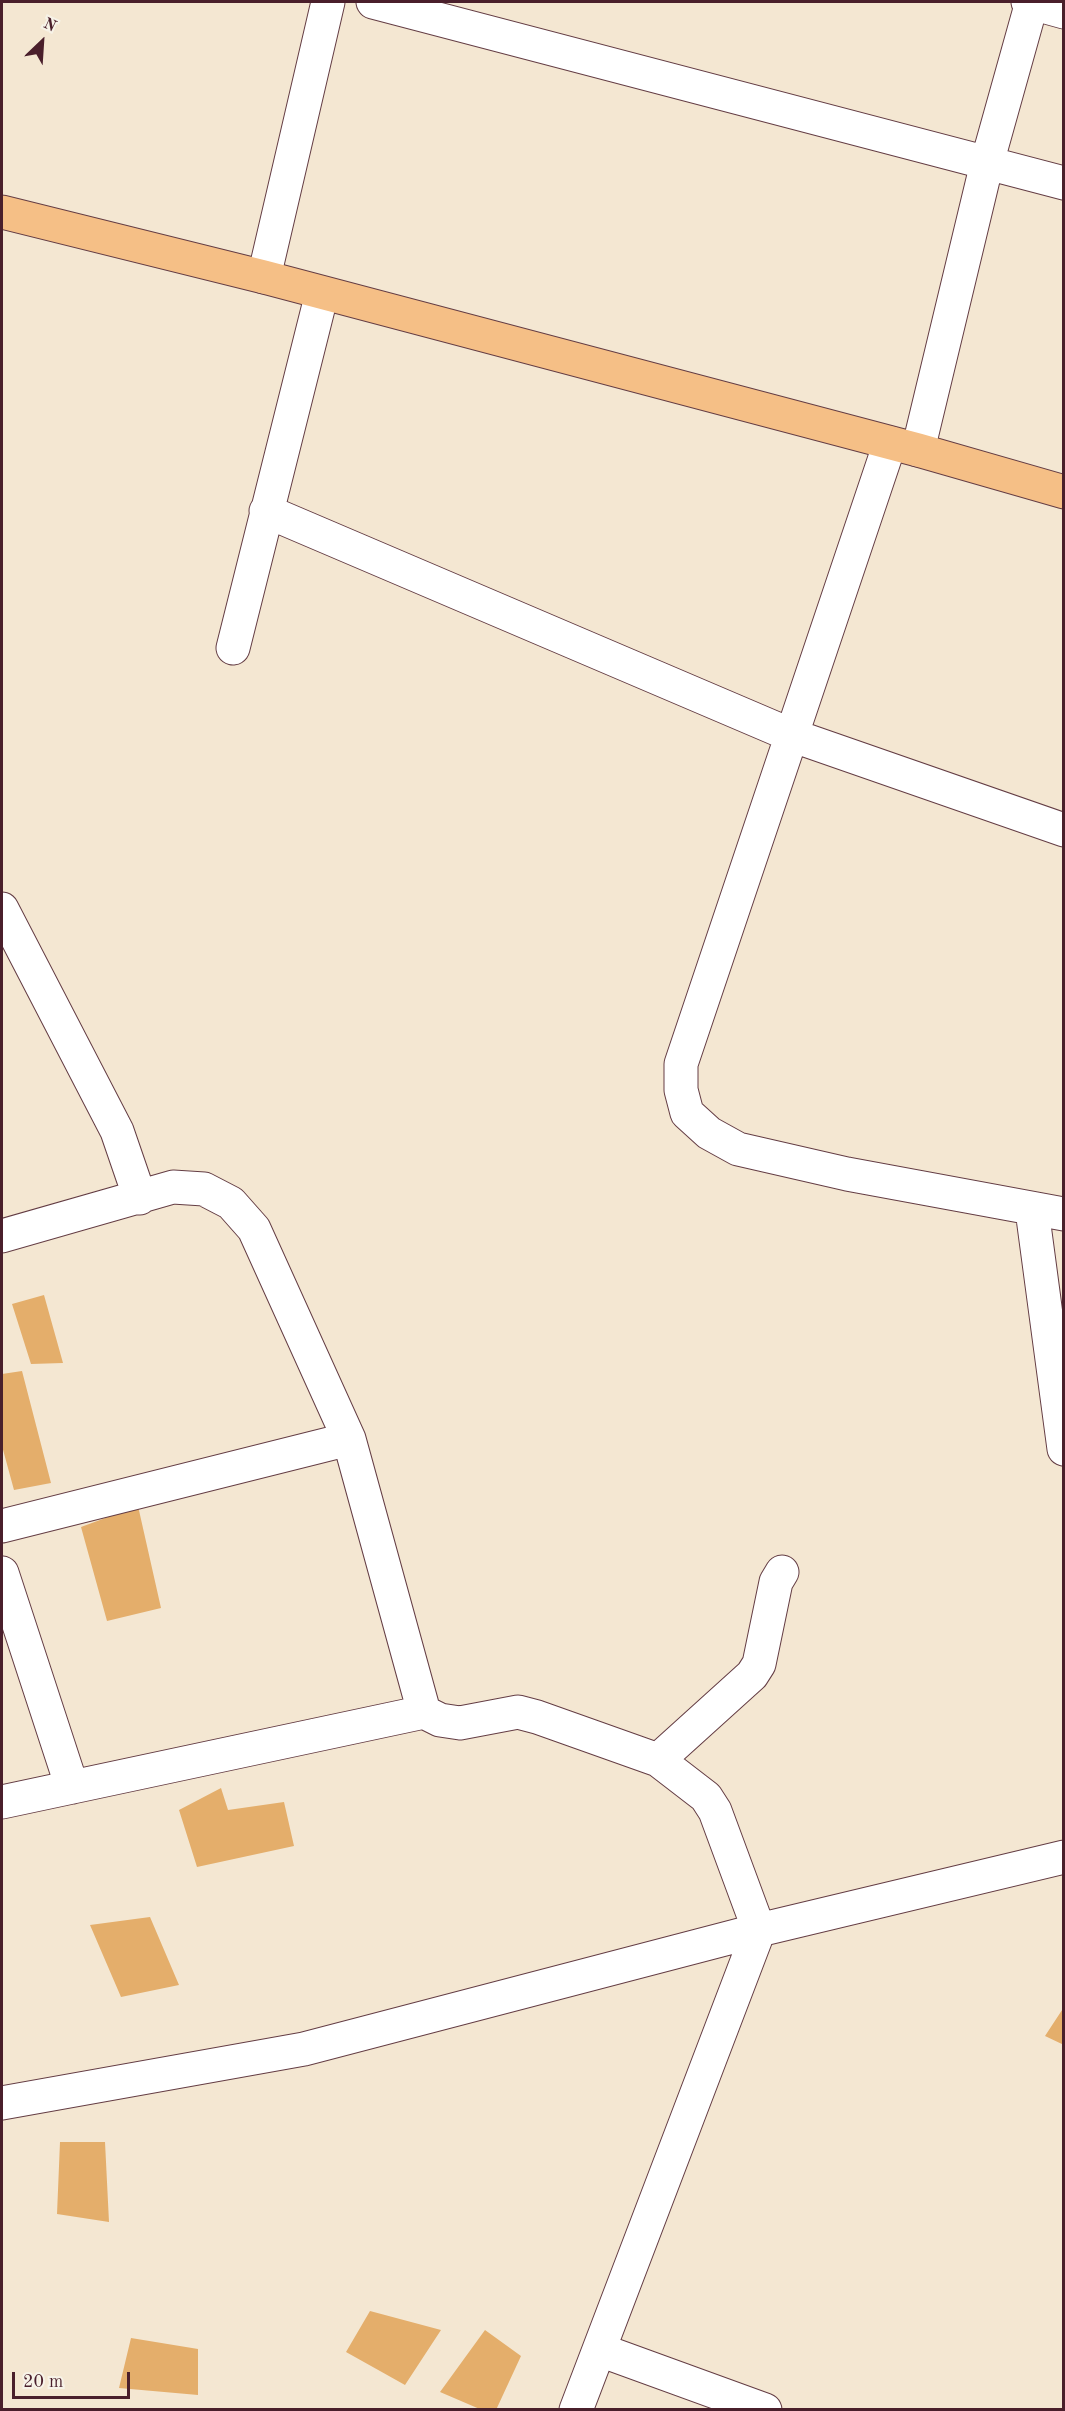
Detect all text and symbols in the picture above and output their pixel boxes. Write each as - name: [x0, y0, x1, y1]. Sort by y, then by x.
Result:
- north arrow: [12, 12, 72, 72]
- text: N: [41, 16, 59, 36]
- scale bar: [15, 2360, 134, 2398]
- text: 20 m: [23, 2373, 63, 2391]

